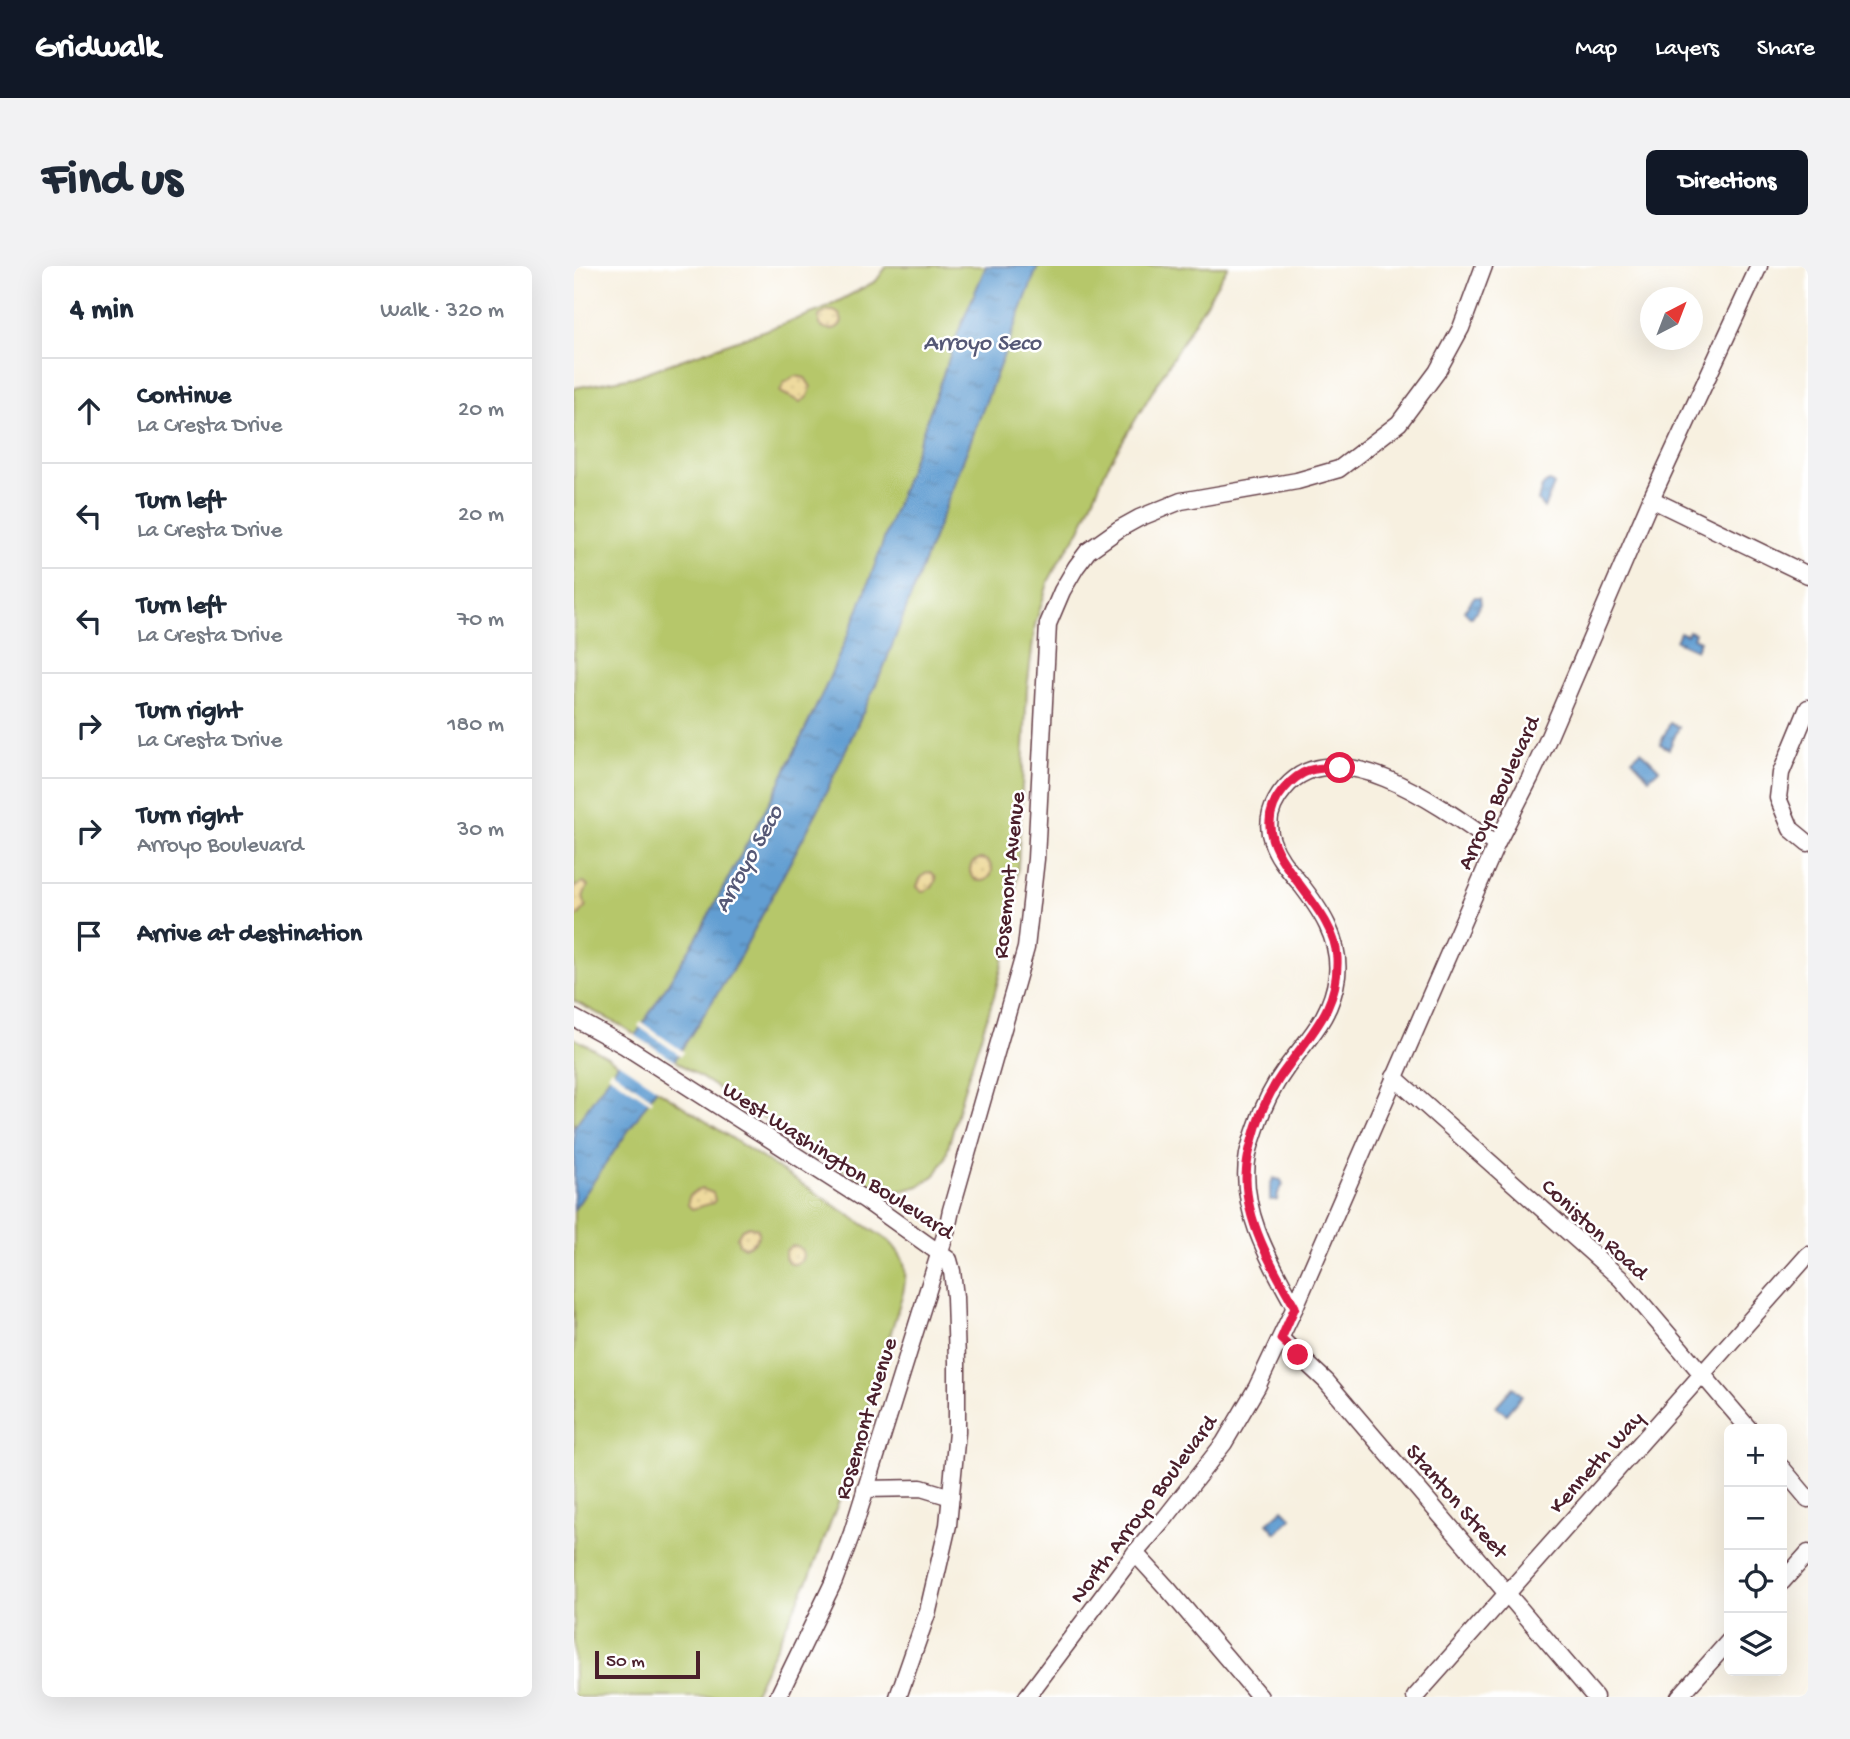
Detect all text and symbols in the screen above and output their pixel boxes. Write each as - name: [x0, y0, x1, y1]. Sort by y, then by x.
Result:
- text: Gridwalk: [35, 30, 160, 68]
- text: Map: [1575, 35, 1617, 64]
- text: Layers: [1655, 35, 1719, 64]
- text: Share: [1757, 35, 1815, 64]
- button: Directions: [1646, 150, 1808, 215]
- text: Find us: [42, 153, 182, 211]
- north arrow: [1640, 287, 1703, 350]
- text: 4 min: [70, 294, 133, 329]
- text: Walk · 320 m: [380, 298, 504, 325]
- water label: Arroyo Seco: [923, 330, 1042, 359]
- text: Continue: [137, 382, 231, 413]
- icon: ahead: [70, 392, 108, 430]
- text: 20 m: [458, 397, 504, 424]
- text: La Cresta Drive: [137, 413, 282, 440]
- text: Turn left: [137, 487, 225, 518]
- icon: left: [70, 497, 108, 535]
- text: 20 m: [458, 502, 504, 529]
- text: La Cresta Drive: [137, 518, 282, 545]
- text: Turn left: [137, 592, 225, 623]
- icon: left: [70, 602, 108, 640]
- text: 70 m: [457, 607, 504, 634]
- text: La Cresta Drive: [137, 623, 282, 650]
- text: Turn right: [137, 697, 241, 728]
- icon: right: [70, 707, 108, 745]
- street label: Arroyo Boulevard: [1453, 711, 1548, 875]
- text: 180 m: [447, 712, 504, 739]
- text: La Cresta Drive: [137, 728, 282, 755]
- route start: [1324, 752, 1355, 783]
- street label: Rosemont Avenue: [988, 790, 1033, 960]
- water label: Arroyo Seco: [709, 800, 792, 918]
- text: Turn right: [137, 802, 241, 833]
- icon: right: [70, 812, 108, 850]
- text: 30 m: [457, 817, 504, 844]
- text: Arroyo Boulevard: [137, 833, 303, 860]
- icon: arrive: [70, 917, 108, 955]
- text: Arrive at destination: [137, 920, 362, 951]
- street label: West Washington Boulevard: [716, 1077, 959, 1248]
- street label: Coniston Road: [1534, 1174, 1654, 1288]
- street label: Rosemont Avenue: [830, 1334, 905, 1503]
- route end: [1282, 1339, 1313, 1370]
- street label: Kenneth Way: [1544, 1406, 1651, 1520]
- street label: North Arroyo Boulevard: [1065, 1409, 1225, 1610]
- map controls: [1724, 1424, 1787, 1676]
- button: +: [1724, 1424, 1787, 1487]
- street label: Stanton Street: [1398, 1440, 1513, 1566]
- button: −: [1724, 1487, 1787, 1550]
- button: locate: [1724, 1550, 1787, 1613]
- button: layers: [1724, 1613, 1787, 1676]
- scale bar: [595, 1648, 700, 1680]
- text: 50 m: [606, 1651, 645, 1674]

